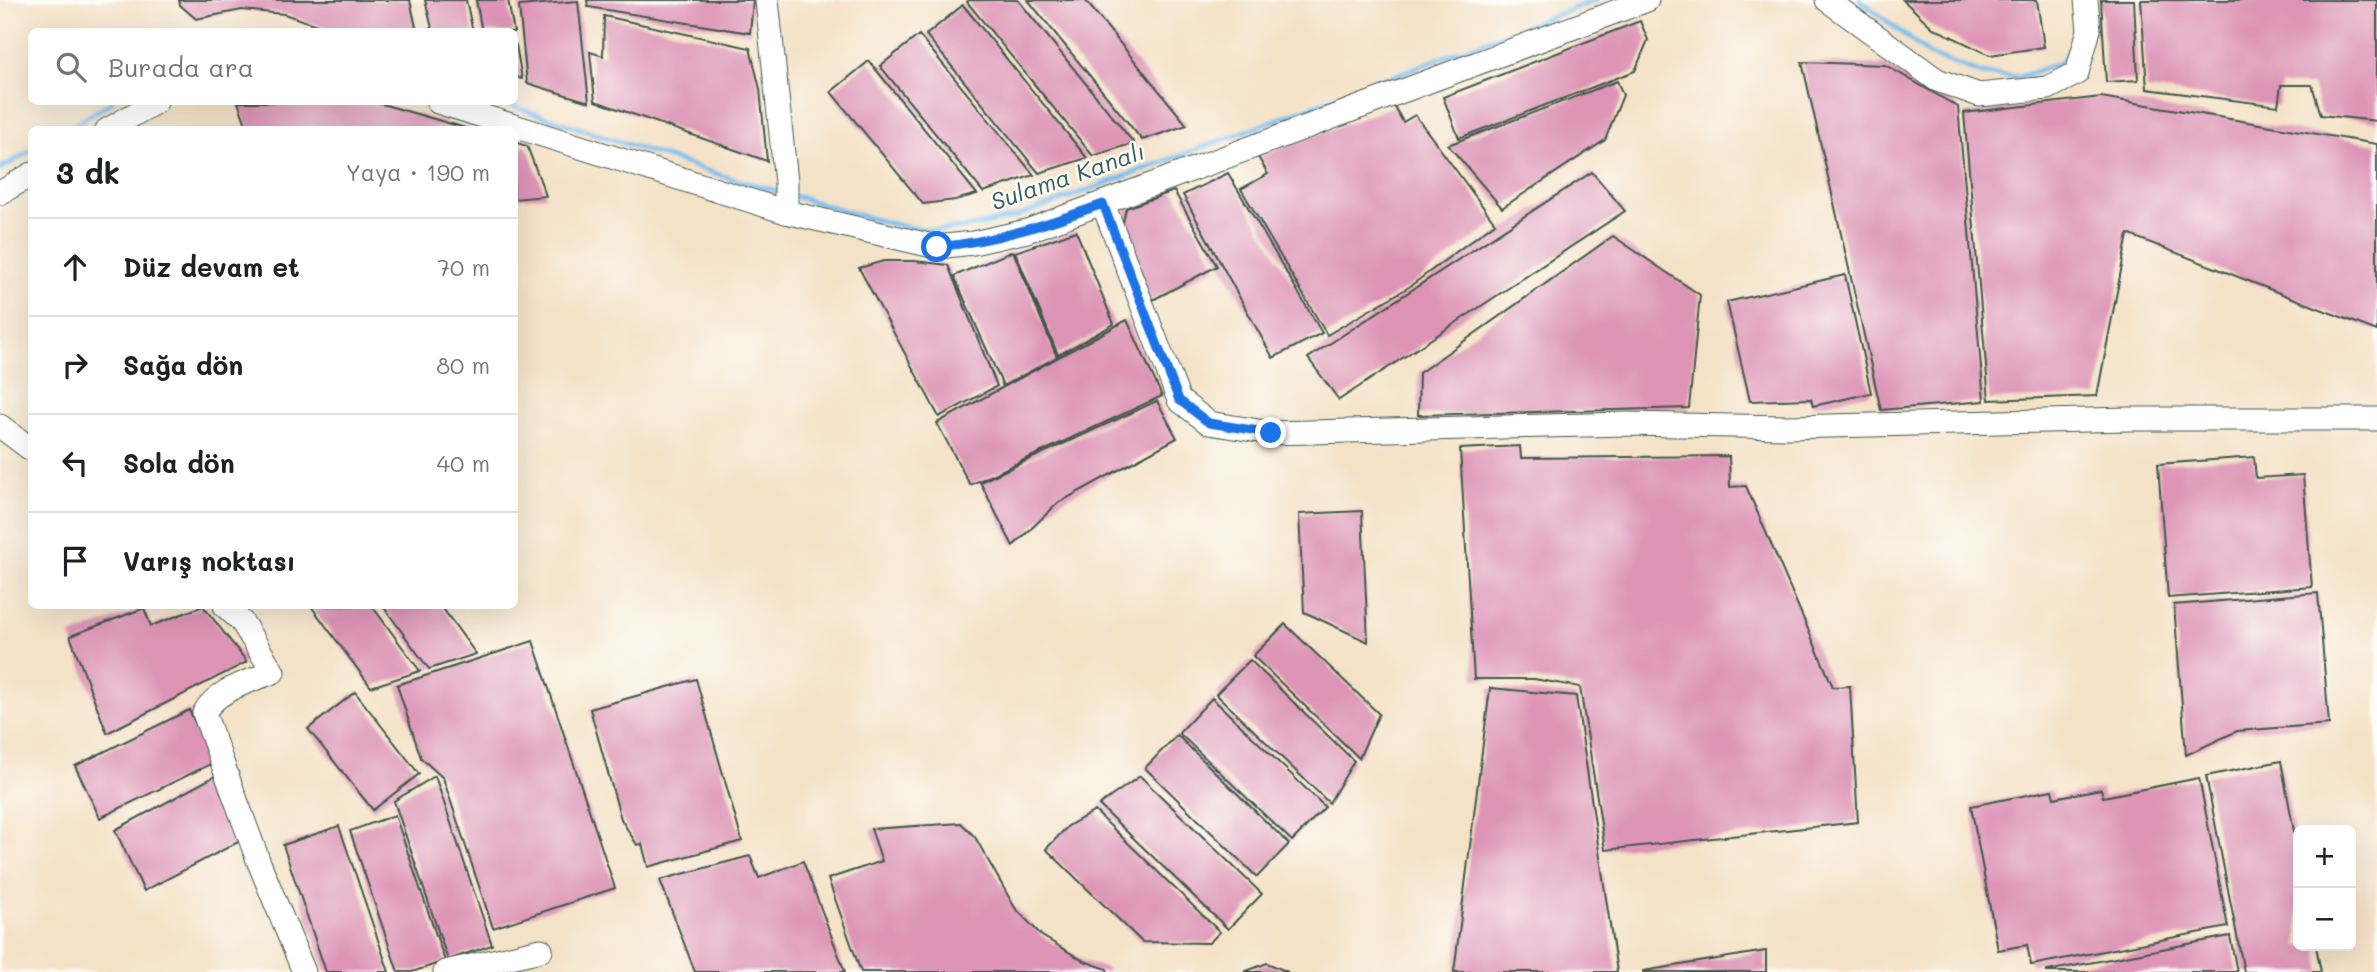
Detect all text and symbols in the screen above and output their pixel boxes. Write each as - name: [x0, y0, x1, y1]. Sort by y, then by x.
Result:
- search box: [28, 28, 518, 105]
- icon: search: [52, 48, 90, 86]
- text: Burada ara: [108, 50, 254, 84]
- water label: Sulama Kanalı: [986, 135, 1149, 216]
- text: 3 dk: [56, 152, 120, 192]
- text: Yaya · 190 m: [346, 157, 490, 187]
- route start: [921, 231, 952, 262]
- icon: ahead: [56, 248, 94, 286]
- text: Düz devam et: [123, 250, 300, 284]
- text: 70 m: [437, 252, 490, 282]
- icon: right: [56, 346, 94, 384]
- text: Sağa dön: [123, 348, 243, 382]
- text: 80 m: [436, 350, 490, 380]
- route end: [1255, 417, 1286, 448]
- icon: left: [56, 444, 94, 482]
- text: Sola dön: [123, 446, 235, 480]
- text: 40 m: [437, 448, 490, 478]
- icon: arrive: [56, 542, 94, 580]
- text: Varış noktası: [123, 544, 296, 578]
- map controls: [2293, 825, 2356, 951]
- button: +: [2293, 825, 2356, 888]
- button: −: [2293, 888, 2356, 951]

